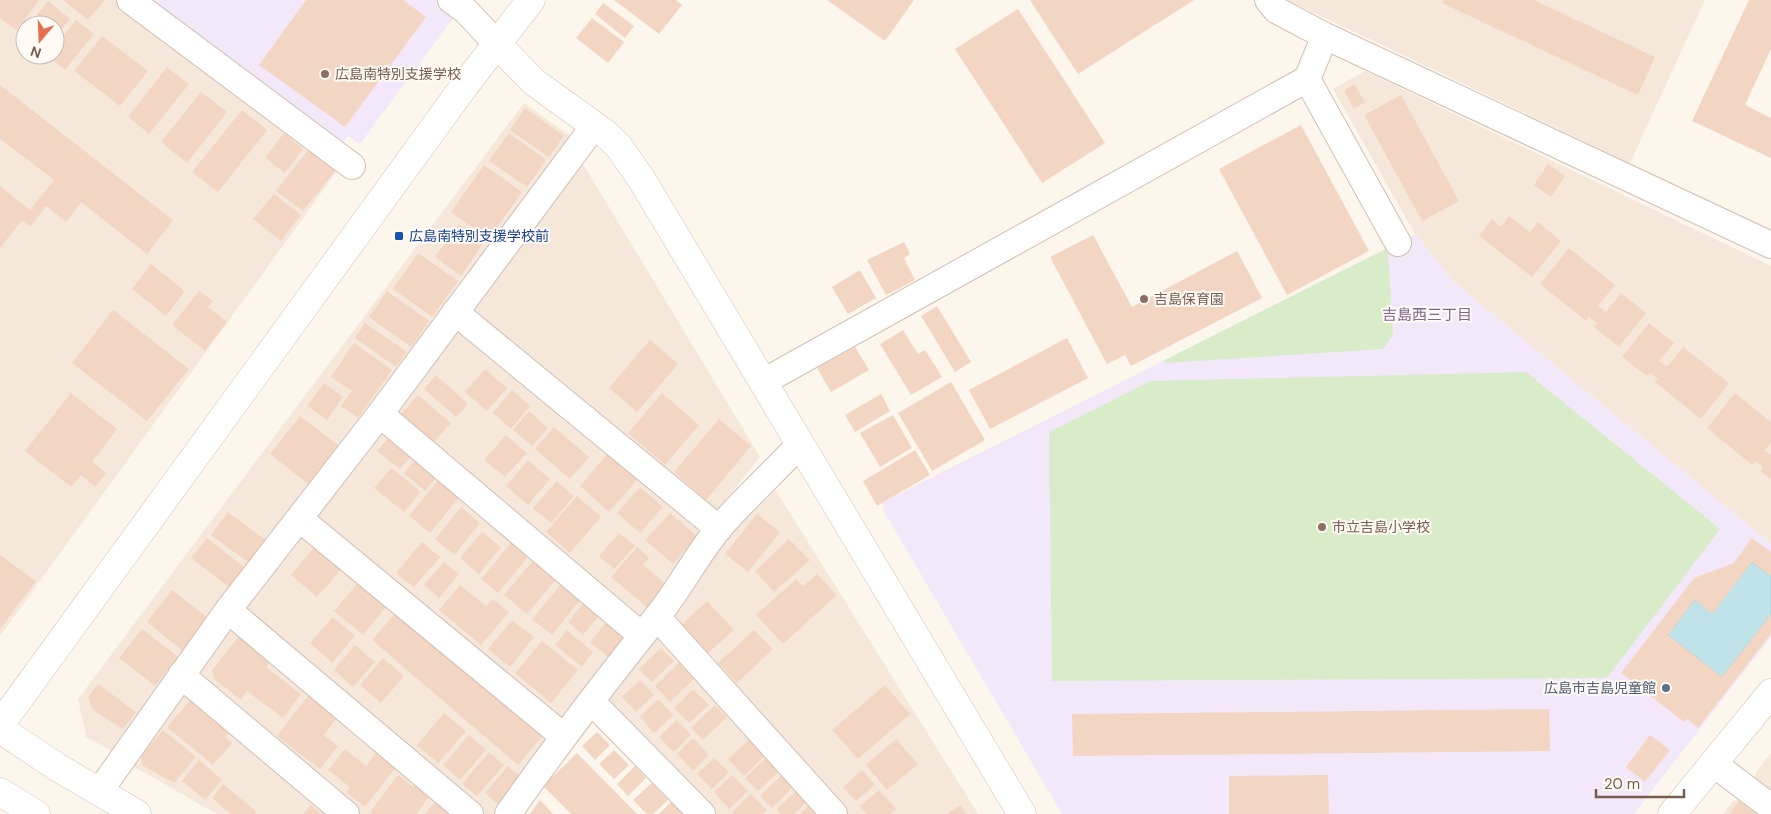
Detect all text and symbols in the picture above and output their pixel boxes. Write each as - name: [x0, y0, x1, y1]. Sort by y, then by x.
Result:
- north arrow: [15, 15, 65, 65]
- text: N: [28, 42, 44, 62]
- place label: 広島南特別支援学校: [335, 65, 461, 83]
- marker: 広島南特別支援学校: [319, 68, 331, 80]
- place label: 広島南特別支援学校前: [409, 227, 549, 245]
- marker: 広島南特別支援学校前: [393, 230, 405, 242]
- place label: 吉島保育園: [1154, 290, 1224, 308]
- marker: 吉島保育園: [1138, 293, 1150, 305]
- district label: 吉島西三丁目: [1382, 305, 1472, 325]
- place label: 市立吉島小学校: [1332, 518, 1430, 536]
- marker: 市立吉島小学校: [1316, 521, 1328, 533]
- place label: 広島市吉島児童館: [1544, 679, 1656, 697]
- marker: 広島市吉島児童館: [1660, 682, 1672, 694]
- scale bar: [1596, 766, 1684, 798]
- text: 20 m: [1604, 774, 1640, 794]

